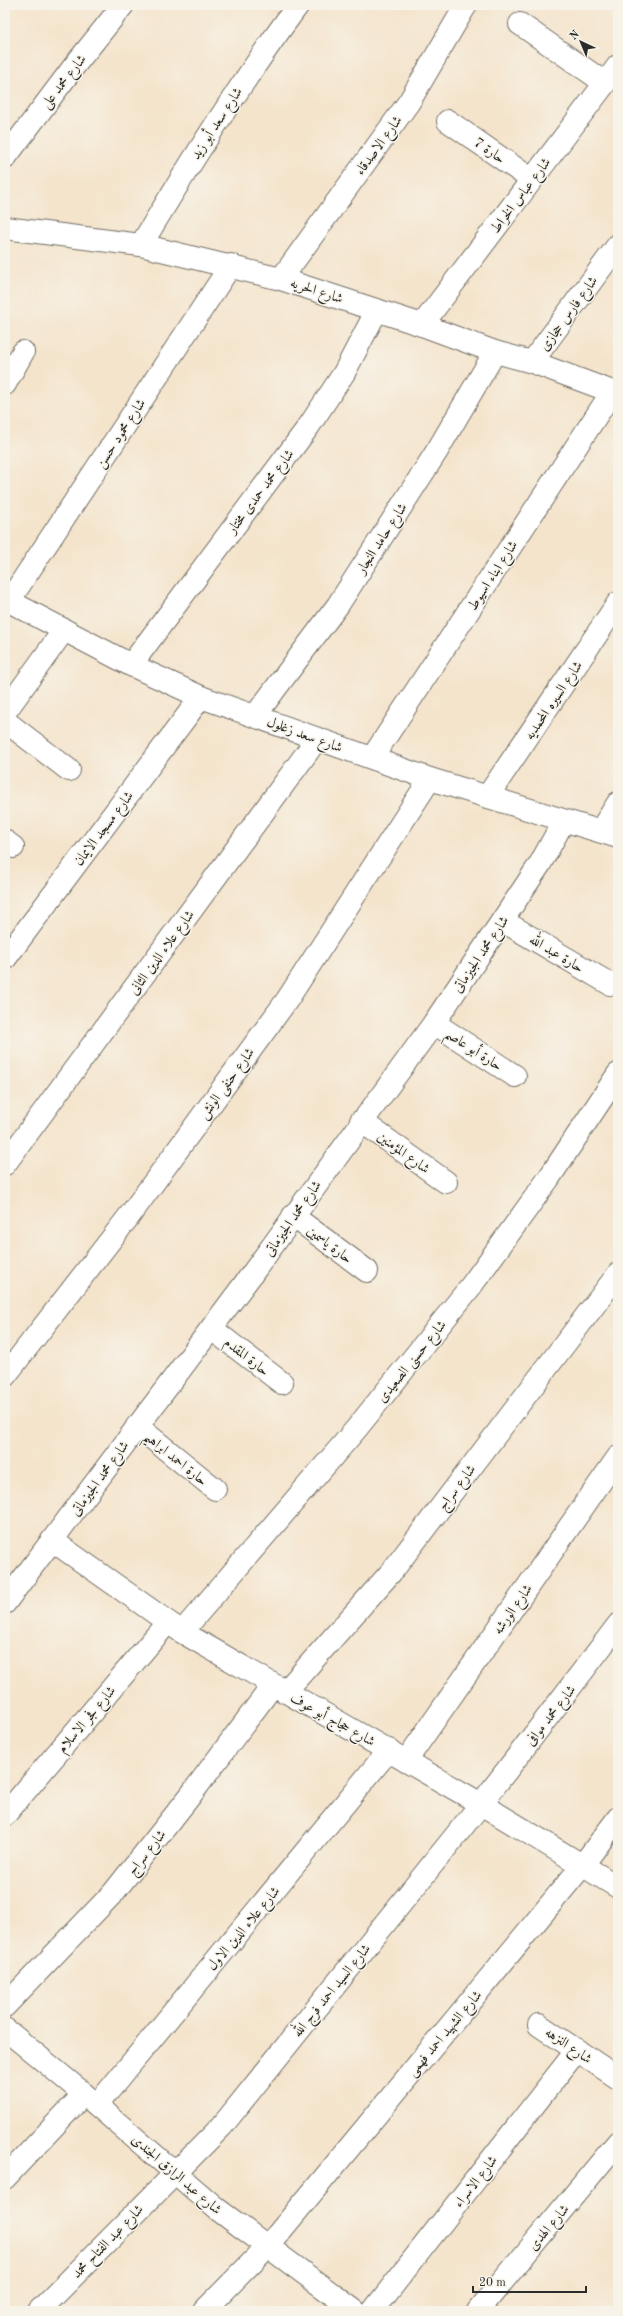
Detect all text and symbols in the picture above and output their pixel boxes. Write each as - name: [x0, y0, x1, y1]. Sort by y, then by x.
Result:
- north arrow: [561, 22, 601, 62]
- text: N: [568, 29, 582, 43]
- street label: شارع محمد على: [39, 52, 92, 113]
- street label: شارع سعد أبو زيد: [185, 83, 249, 164]
- street label: شارع الاصدقاء: [353, 113, 408, 180]
- street label: حارة 7: [471, 135, 508, 167]
- street label: شارع عباس الخراط: [488, 155, 557, 238]
- street label: شارع فارس حجازى: [537, 274, 604, 356]
- street label: شارع الحريه: [287, 276, 345, 310]
- street label: شارع محمود حسن: [93, 396, 152, 473]
- street label: شارع محمد حمدى مختار: [224, 447, 300, 540]
- street label: شارع حامد النجار: [353, 501, 413, 580]
- street label: شارع ابناء اسيوط: [465, 538, 524, 615]
- street label: شارع السيره المحمديه: [522, 659, 589, 745]
- street label: شارع سعد زغلول: [264, 715, 344, 759]
- street label: شارع مسجد الايمان: [71, 789, 139, 871]
- street label: شارع علاء الدين الثانى: [127, 908, 200, 1000]
- street label: شارع محمد الجيزماتى: [450, 914, 515, 997]
- street label: حارة عبد الله: [527, 928, 589, 976]
- street label: حارة أبو عاصم: [439, 1023, 507, 1078]
- street label: شارع حنفى الونش: [196, 1045, 260, 1124]
- street label: شارع المؤمنين: [372, 1129, 432, 1180]
- street label: شارع محمد الجيزماتى: [262, 1178, 327, 1261]
- street label: حارة ياسمين: [304, 1223, 355, 1267]
- street label: شارع حسنى الصعيدى: [375, 1318, 452, 1408]
- street label: حارة المقدم: [218, 1335, 271, 1382]
- street label: حارة احمد ابراهيم: [137, 1429, 210, 1493]
- street label: شارع محمد الجيزماتى: [68, 1439, 135, 1521]
- street label: شارع سراج: [435, 1462, 482, 1516]
- street label: شارع الورشه: [491, 1582, 538, 1639]
- street label: شارع فجر الاسلام: [54, 1683, 122, 1759]
- street label: شارع محمد موافى: [523, 1683, 582, 1751]
- street label: شارع حجاج أبو عوف: [285, 1687, 379, 1753]
- street label: شارع سراج: [125, 1827, 173, 1881]
- street label: شارع علاء الدين الاول: [205, 1884, 286, 1976]
- street label: شارع السيد احمد فرج الله: [286, 1938, 377, 2043]
- street label: شارع الشهيد احمد فهمى: [405, 1988, 488, 2082]
- street label: شارع النزهه: [540, 2025, 594, 2070]
- street label: شارع عبد الرازق الجندى: [126, 2131, 225, 2220]
- street label: شارع الاسراء: [451, 2153, 503, 2212]
- street label: شارع عبد الفتاح محمد: [69, 2202, 150, 2285]
- street label: شارع الهدى: [526, 2202, 575, 2256]
- scale bar: [473, 2268, 586, 2294]
- text: 20 m: [479, 2277, 506, 2289]

